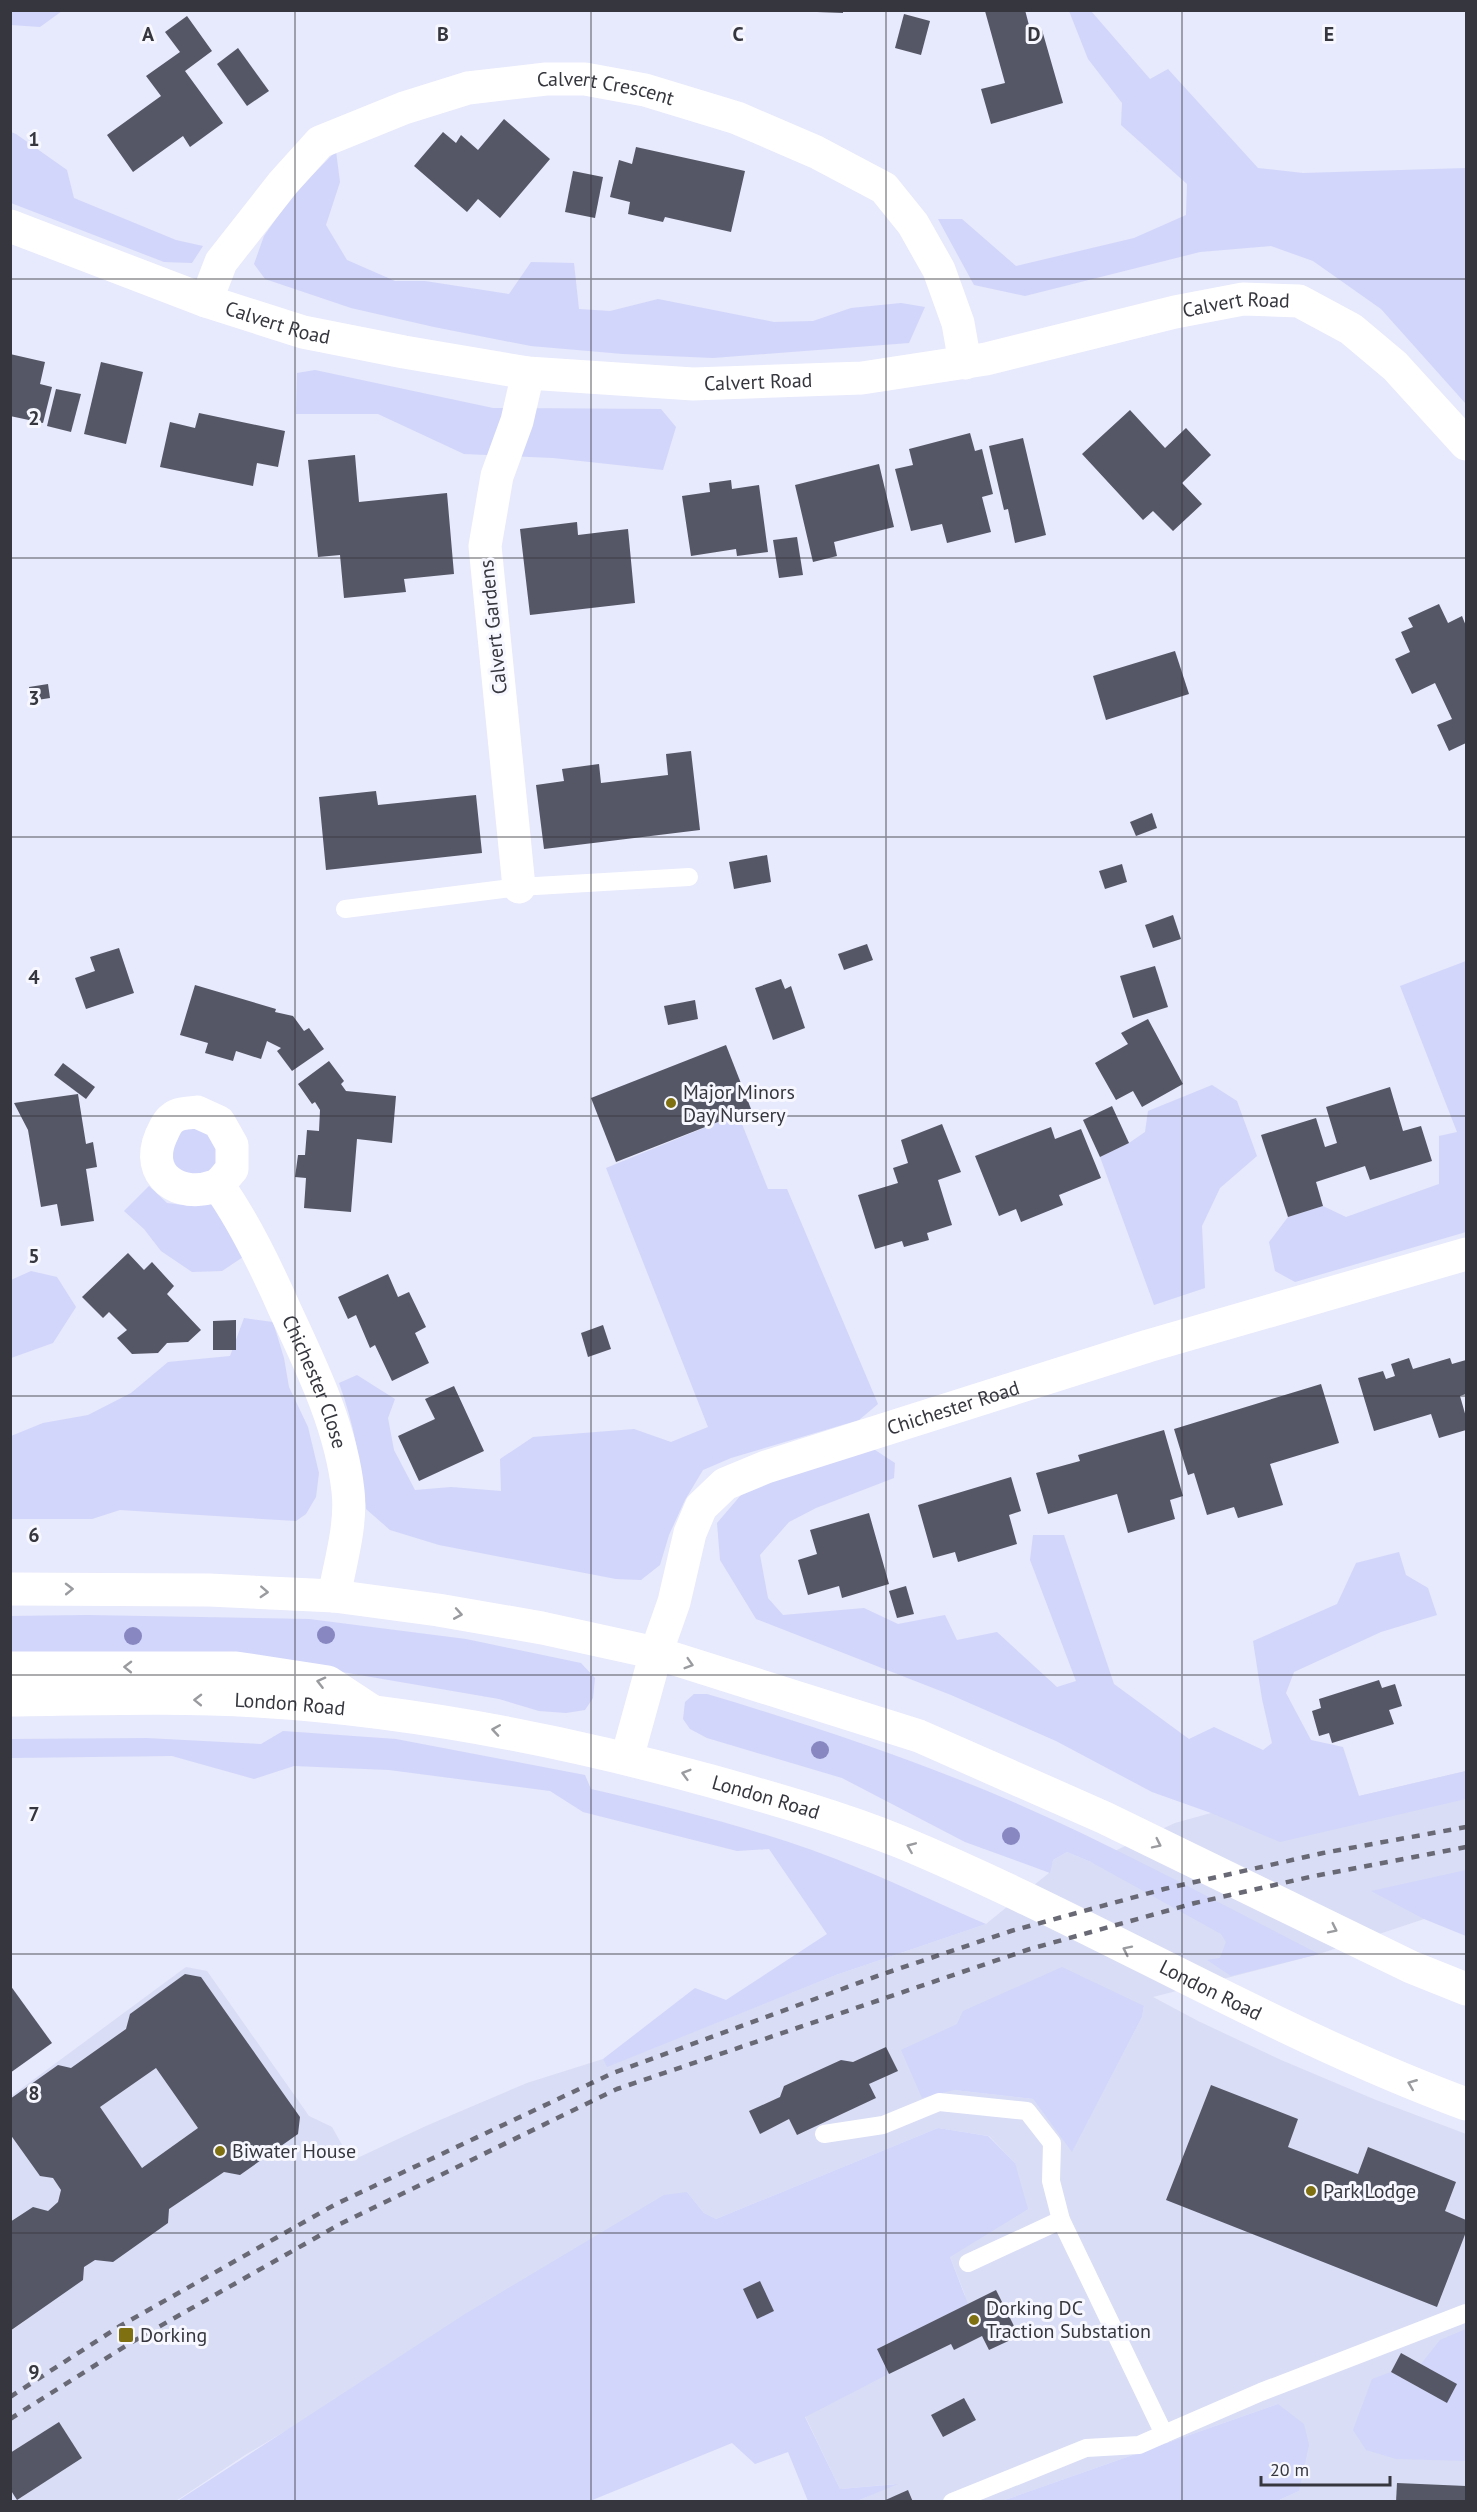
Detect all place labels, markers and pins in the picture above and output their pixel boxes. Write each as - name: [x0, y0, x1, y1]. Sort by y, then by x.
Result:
- place label: Major Minors Day Nursery: [683, 1079, 795, 1128]
- marker: Major Minors Day Nursery: [664, 1096, 678, 1110]
- place label: Biwater House: [232, 2138, 356, 2164]
- marker: Biwater House: [213, 2144, 227, 2158]
- place label: Park Lodge: [1323, 2178, 1416, 2204]
- marker: Park Lodge: [1304, 2184, 1318, 2198]
- place label: Dorking DC Traction Substation: [986, 2295, 1151, 2344]
- marker: Dorking DC Traction Substation: [967, 2313, 981, 2327]
- place label: Dorking: [140, 2322, 207, 2348]
- marker: Dorking: [117, 2326, 135, 2344]

